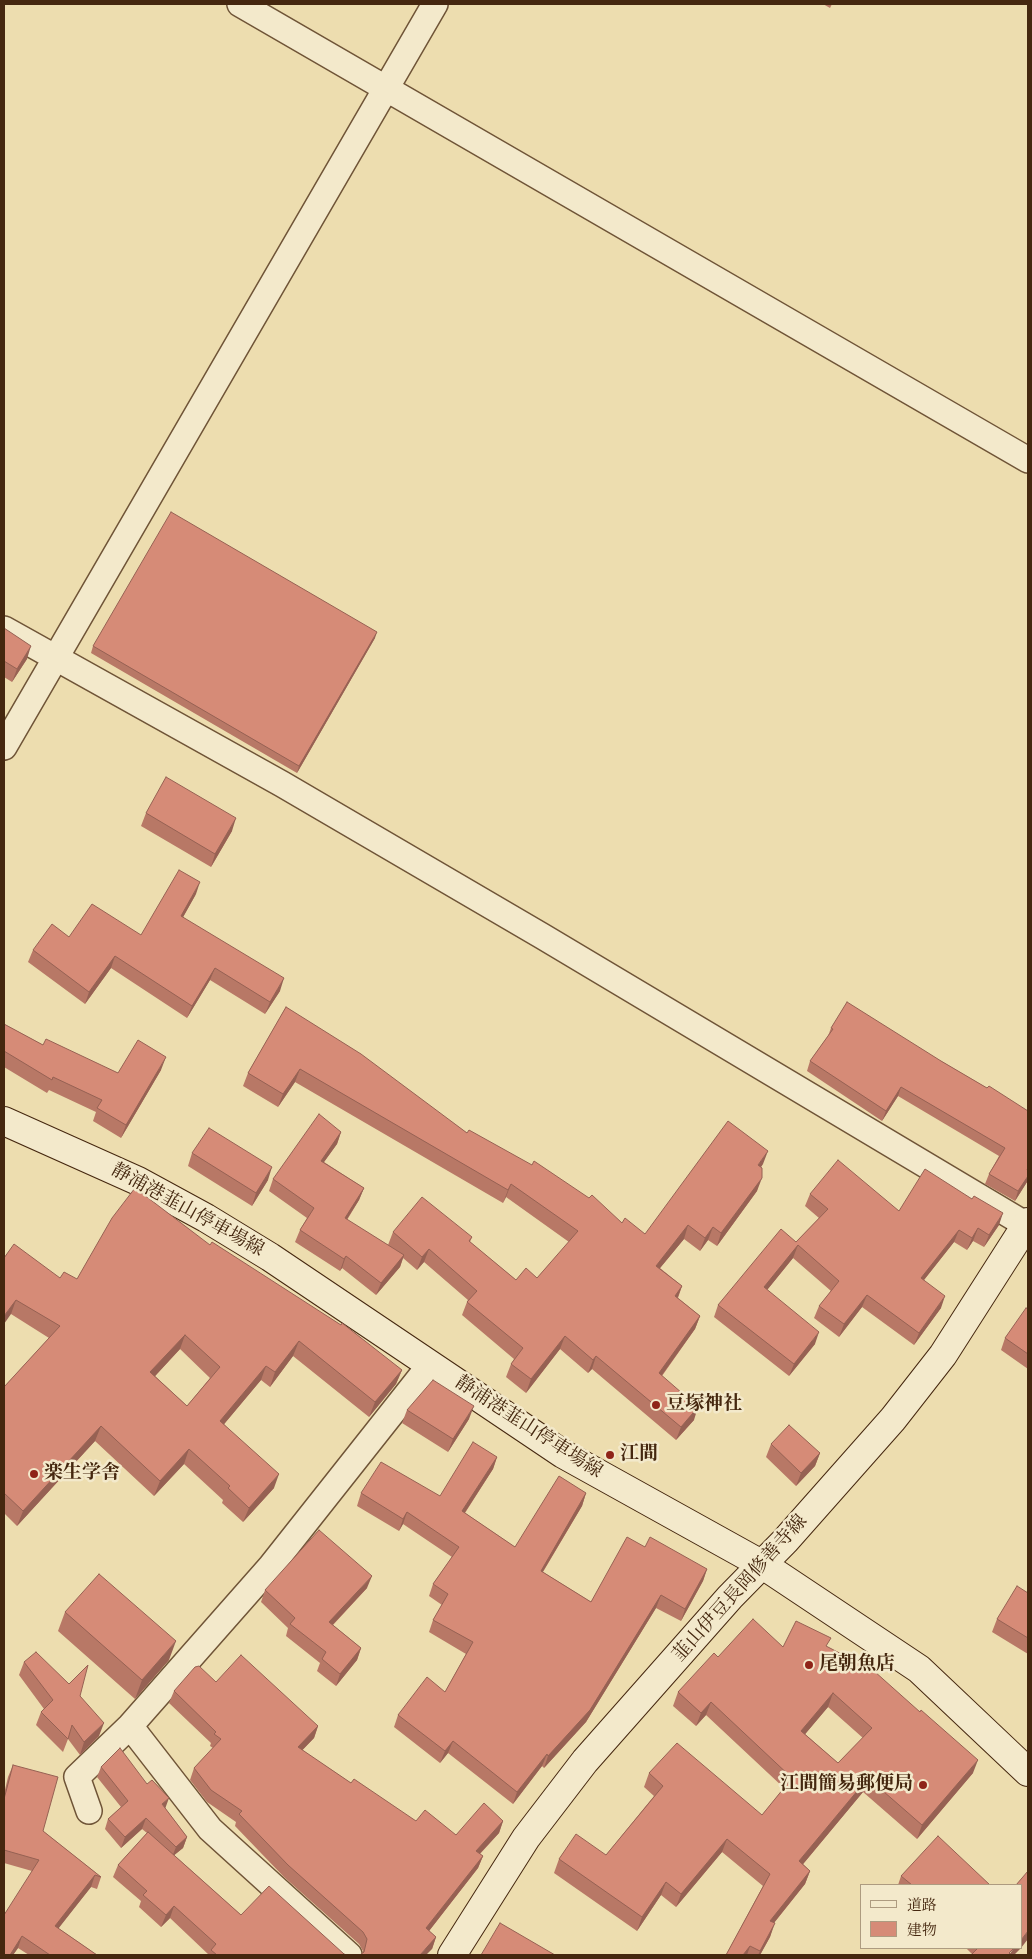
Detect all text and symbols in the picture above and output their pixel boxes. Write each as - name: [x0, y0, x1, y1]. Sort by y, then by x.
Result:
- street label: 静浦港韮山停車場線: [107, 1160, 267, 1262]
- street label: 静浦港韮山停車場線: [450, 1372, 606, 1484]
- place label: 豆塚神社: [666, 1394, 742, 1416]
- marker: 豆塚神社: [650, 1399, 662, 1411]
- place label: 江間: [620, 1444, 658, 1466]
- marker: 江間: [604, 1449, 616, 1461]
- place label: 楽生学舎: [44, 1463, 120, 1485]
- marker: 楽生学舎: [28, 1468, 40, 1480]
- street label: 韮山伊豆長岡修善寺線: [669, 1511, 813, 1667]
- place label: 尾朝魚店: [819, 1654, 895, 1676]
- marker: 尾朝魚店: [803, 1659, 815, 1671]
- place label: 江間簡易郵便局: [780, 1774, 913, 1796]
- marker: 江間簡易郵便局: [917, 1779, 929, 1791]
- legend: [860, 1884, 1022, 1949]
- text: 道路: [907, 1896, 937, 1915]
- text: 建物: [907, 1921, 937, 1940]

